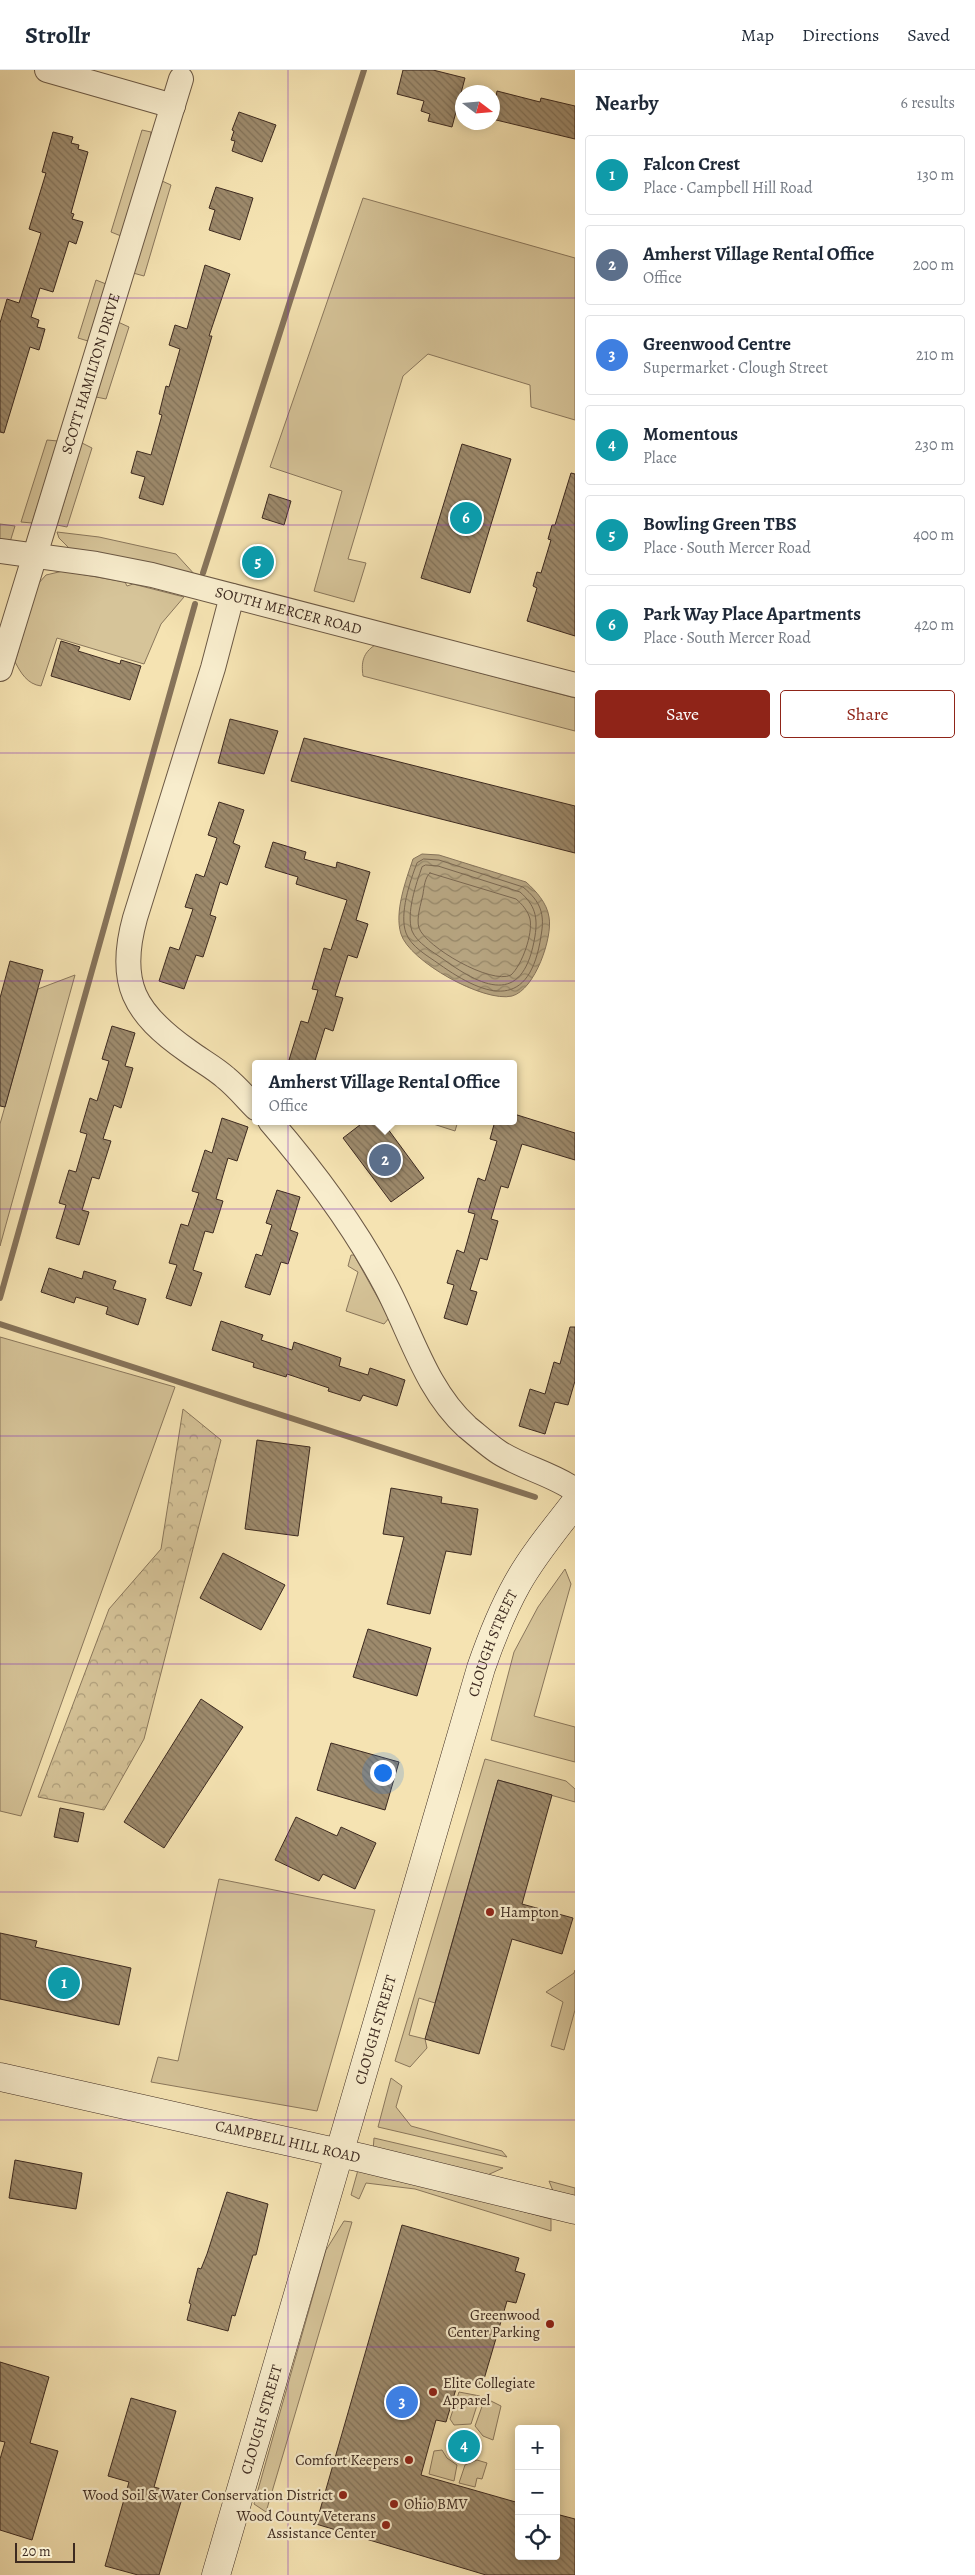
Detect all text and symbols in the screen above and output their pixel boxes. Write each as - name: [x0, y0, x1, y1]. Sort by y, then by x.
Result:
- text: Strollr: [25, 19, 90, 51]
- text: Map: [741, 23, 774, 47]
- text: Directions: [802, 23, 879, 47]
- text: Saved: [907, 23, 950, 47]
- north arrow: [455, 85, 500, 130]
- text: Nearby: [595, 89, 658, 117]
- text: 6 results: [901, 92, 955, 114]
- text: Falcon Crest: [643, 151, 740, 177]
- text: 1: [609, 164, 615, 186]
- text: 130 m: [917, 164, 954, 186]
- text: Place · Campbell Hill Road: [643, 177, 813, 199]
- text: Amherst Village Rental Office: [643, 241, 874, 267]
- text: 2: [608, 254, 616, 276]
- text: 200 m: [913, 254, 954, 276]
- text: Office: [643, 267, 682, 289]
- street label: SCOTT HAMILTON DRIVE: [57, 291, 125, 457]
- text: Greenwood Centre: [643, 331, 791, 357]
- text: 3: [609, 344, 615, 366]
- text: 210 m: [916, 344, 954, 366]
- text: Supermarket · Clough Street: [643, 357, 828, 379]
- text: Momentous: [643, 421, 738, 447]
- text: 4: [608, 434, 616, 456]
- text: 230 m: [915, 434, 954, 456]
- text: Place: [643, 447, 677, 469]
- pin: 6: [450, 499, 482, 537]
- text: Bowling Green TBS: [643, 511, 797, 537]
- text: 5: [609, 524, 615, 546]
- text: 400 m: [913, 524, 954, 546]
- text: Place · South Mercer Road: [643, 537, 811, 559]
- pin: 5: [242, 543, 274, 581]
- street label: SOUTH MERCER ROAD: [213, 582, 364, 639]
- text: Park Way Place Apartments: [643, 601, 861, 627]
- text: 6: [608, 614, 616, 636]
- text: 420 m: [914, 614, 954, 636]
- text: Place · South Mercer Road: [643, 627, 811, 649]
- button: Save: [595, 690, 770, 738]
- button: Share: [780, 690, 955, 738]
- popup: [252, 1060, 517, 1125]
- text: Amherst Village Rental Office: [269, 1069, 500, 1095]
- text: Office: [269, 1095, 308, 1117]
- pin: 2: [369, 1141, 401, 1179]
- street label: CLOUGH STREET: [463, 1586, 522, 1699]
- your location: [370, 1760, 396, 1786]
- place label: Hampton: [500, 1902, 559, 1922]
- marker: Hampton: [484, 1906, 496, 1918]
- pin: 1: [48, 1964, 80, 2002]
- street label: CLOUGH STREET: [350, 1972, 401, 2087]
- street label: CAMPBELL HILL ROAD: [213, 2115, 362, 2167]
- place label: Greenwood Center Parking: [447, 2305, 541, 2342]
- marker: Greenwood Center Parking: [544, 2318, 556, 2330]
- street label: CLOUGH STREET: [236, 2362, 287, 2477]
- place label: Elite Collegiate Apparel: [442, 2373, 536, 2410]
- pin: 3: [386, 2383, 418, 2421]
- marker: Elite Collegiate Apparel: [427, 2386, 439, 2398]
- map controls: [515, 2425, 560, 2560]
- button: +: [515, 2425, 560, 2470]
- pin: 4: [448, 2427, 480, 2465]
- place label: Comfort Keepers: [295, 2450, 399, 2470]
- marker: Comfort Keepers: [403, 2454, 415, 2466]
- button: −: [515, 2470, 560, 2515]
- place label: Wood Soil & Water Conservation District: [82, 2485, 333, 2505]
- marker: Wood Soil & Water Conservation District: [337, 2489, 349, 2501]
- place label: Ohio BMV: [404, 2494, 469, 2514]
- marker: Ohio BMV: [388, 2498, 400, 2510]
- place label: Wood County Veterans Assistance Center: [235, 2506, 376, 2543]
- button: locate: [515, 2515, 560, 2560]
- marker: Wood County Veterans Assistance Center: [380, 2519, 392, 2531]
- scale bar: [15, 2540, 75, 2563]
- text: 20 m: [22, 2542, 51, 2561]

